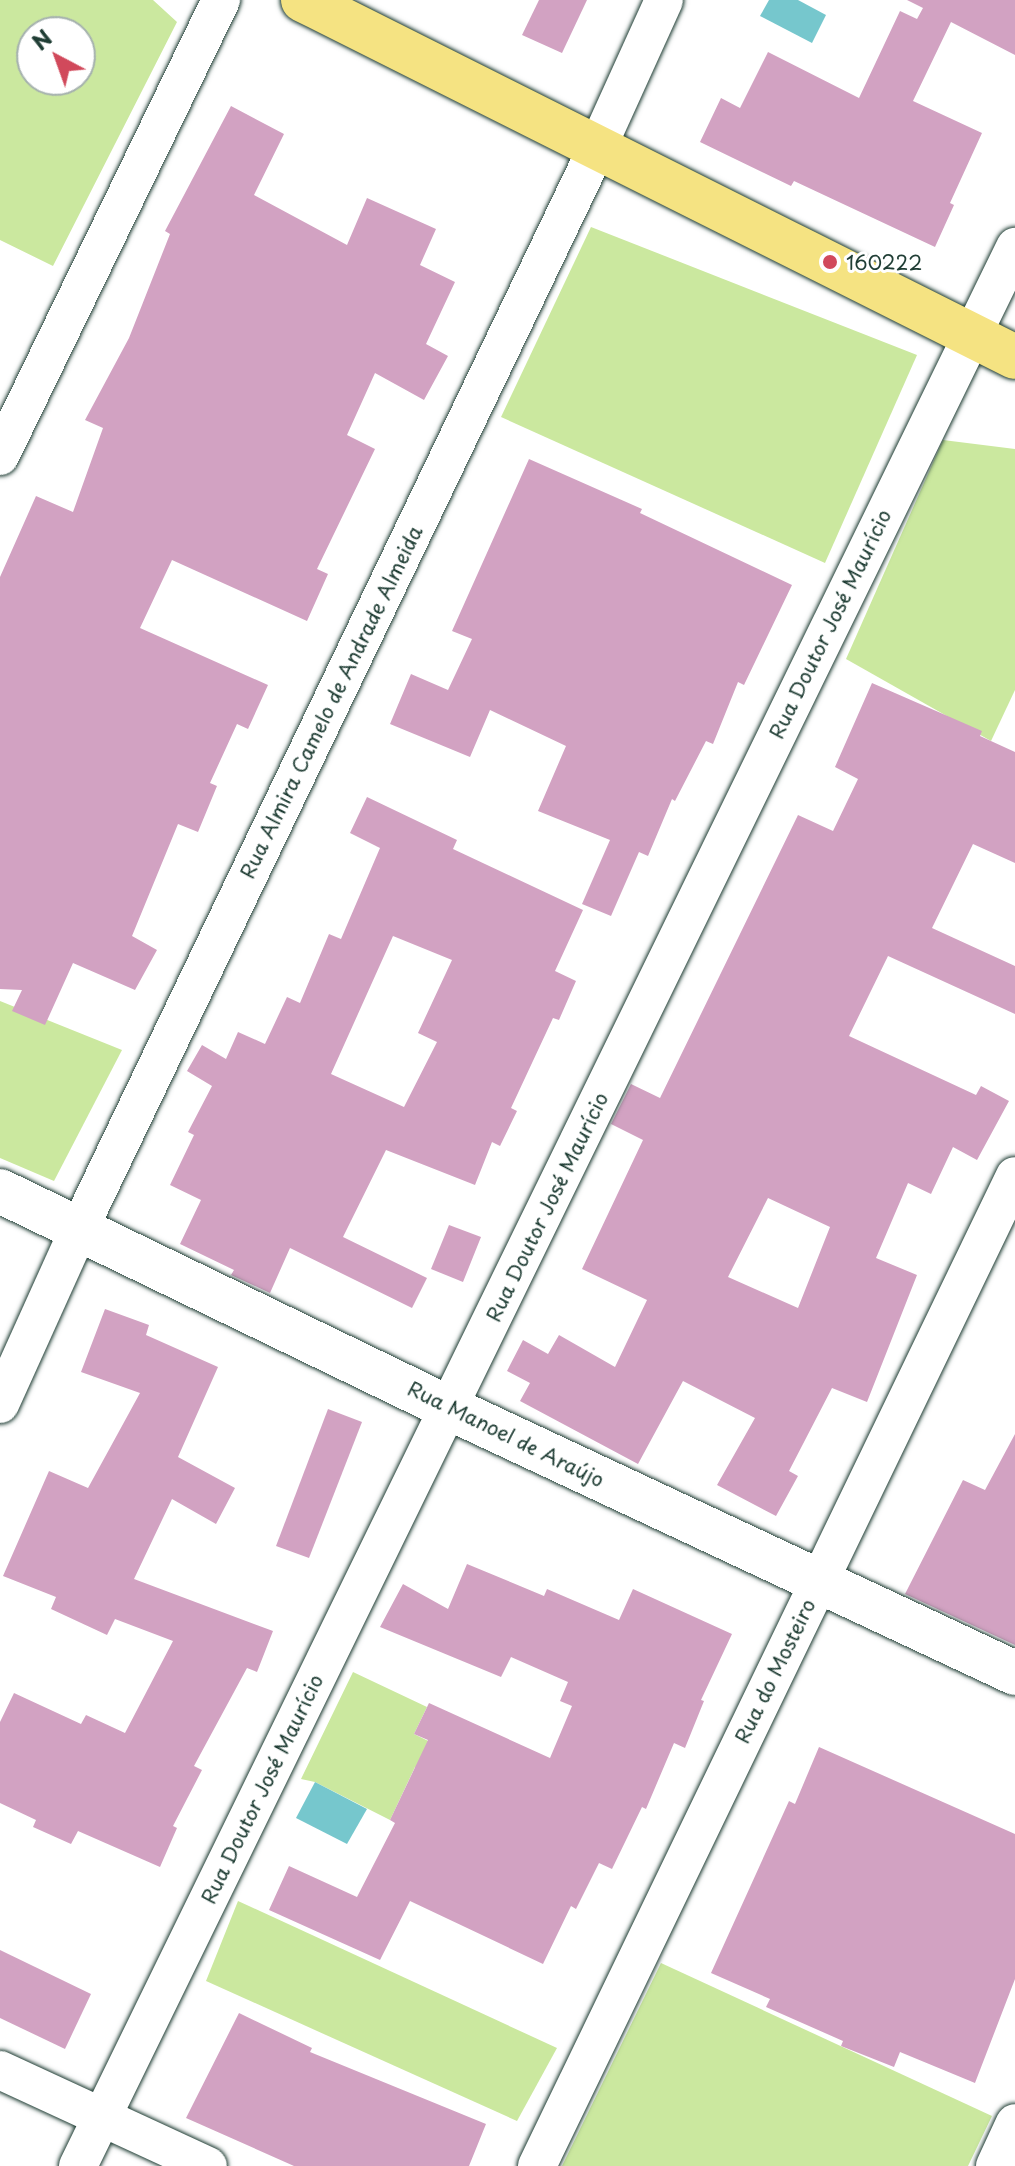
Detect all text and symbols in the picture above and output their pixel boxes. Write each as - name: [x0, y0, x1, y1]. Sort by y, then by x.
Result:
- north arrow: [16, 16, 96, 96]
- text: N: [24, 21, 59, 57]
- place label: 160222: [846, 250, 923, 274]
- marker: 160222: [821, 253, 839, 271]
- street label: Rua Doutor José Maurício: [764, 505, 896, 743]
- street label: Rua Almira Camelo de Andrade Almeida: [234, 520, 428, 884]
- street label: Rua Doutor José Maurício: [481, 1088, 613, 1326]
- street label: Rua Manoel de Araújo: [403, 1376, 609, 1492]
- street label: Rua do Mosteiro: [730, 1595, 820, 1747]
- street label: Rua Doutor José Maurício: [196, 1670, 328, 1908]

